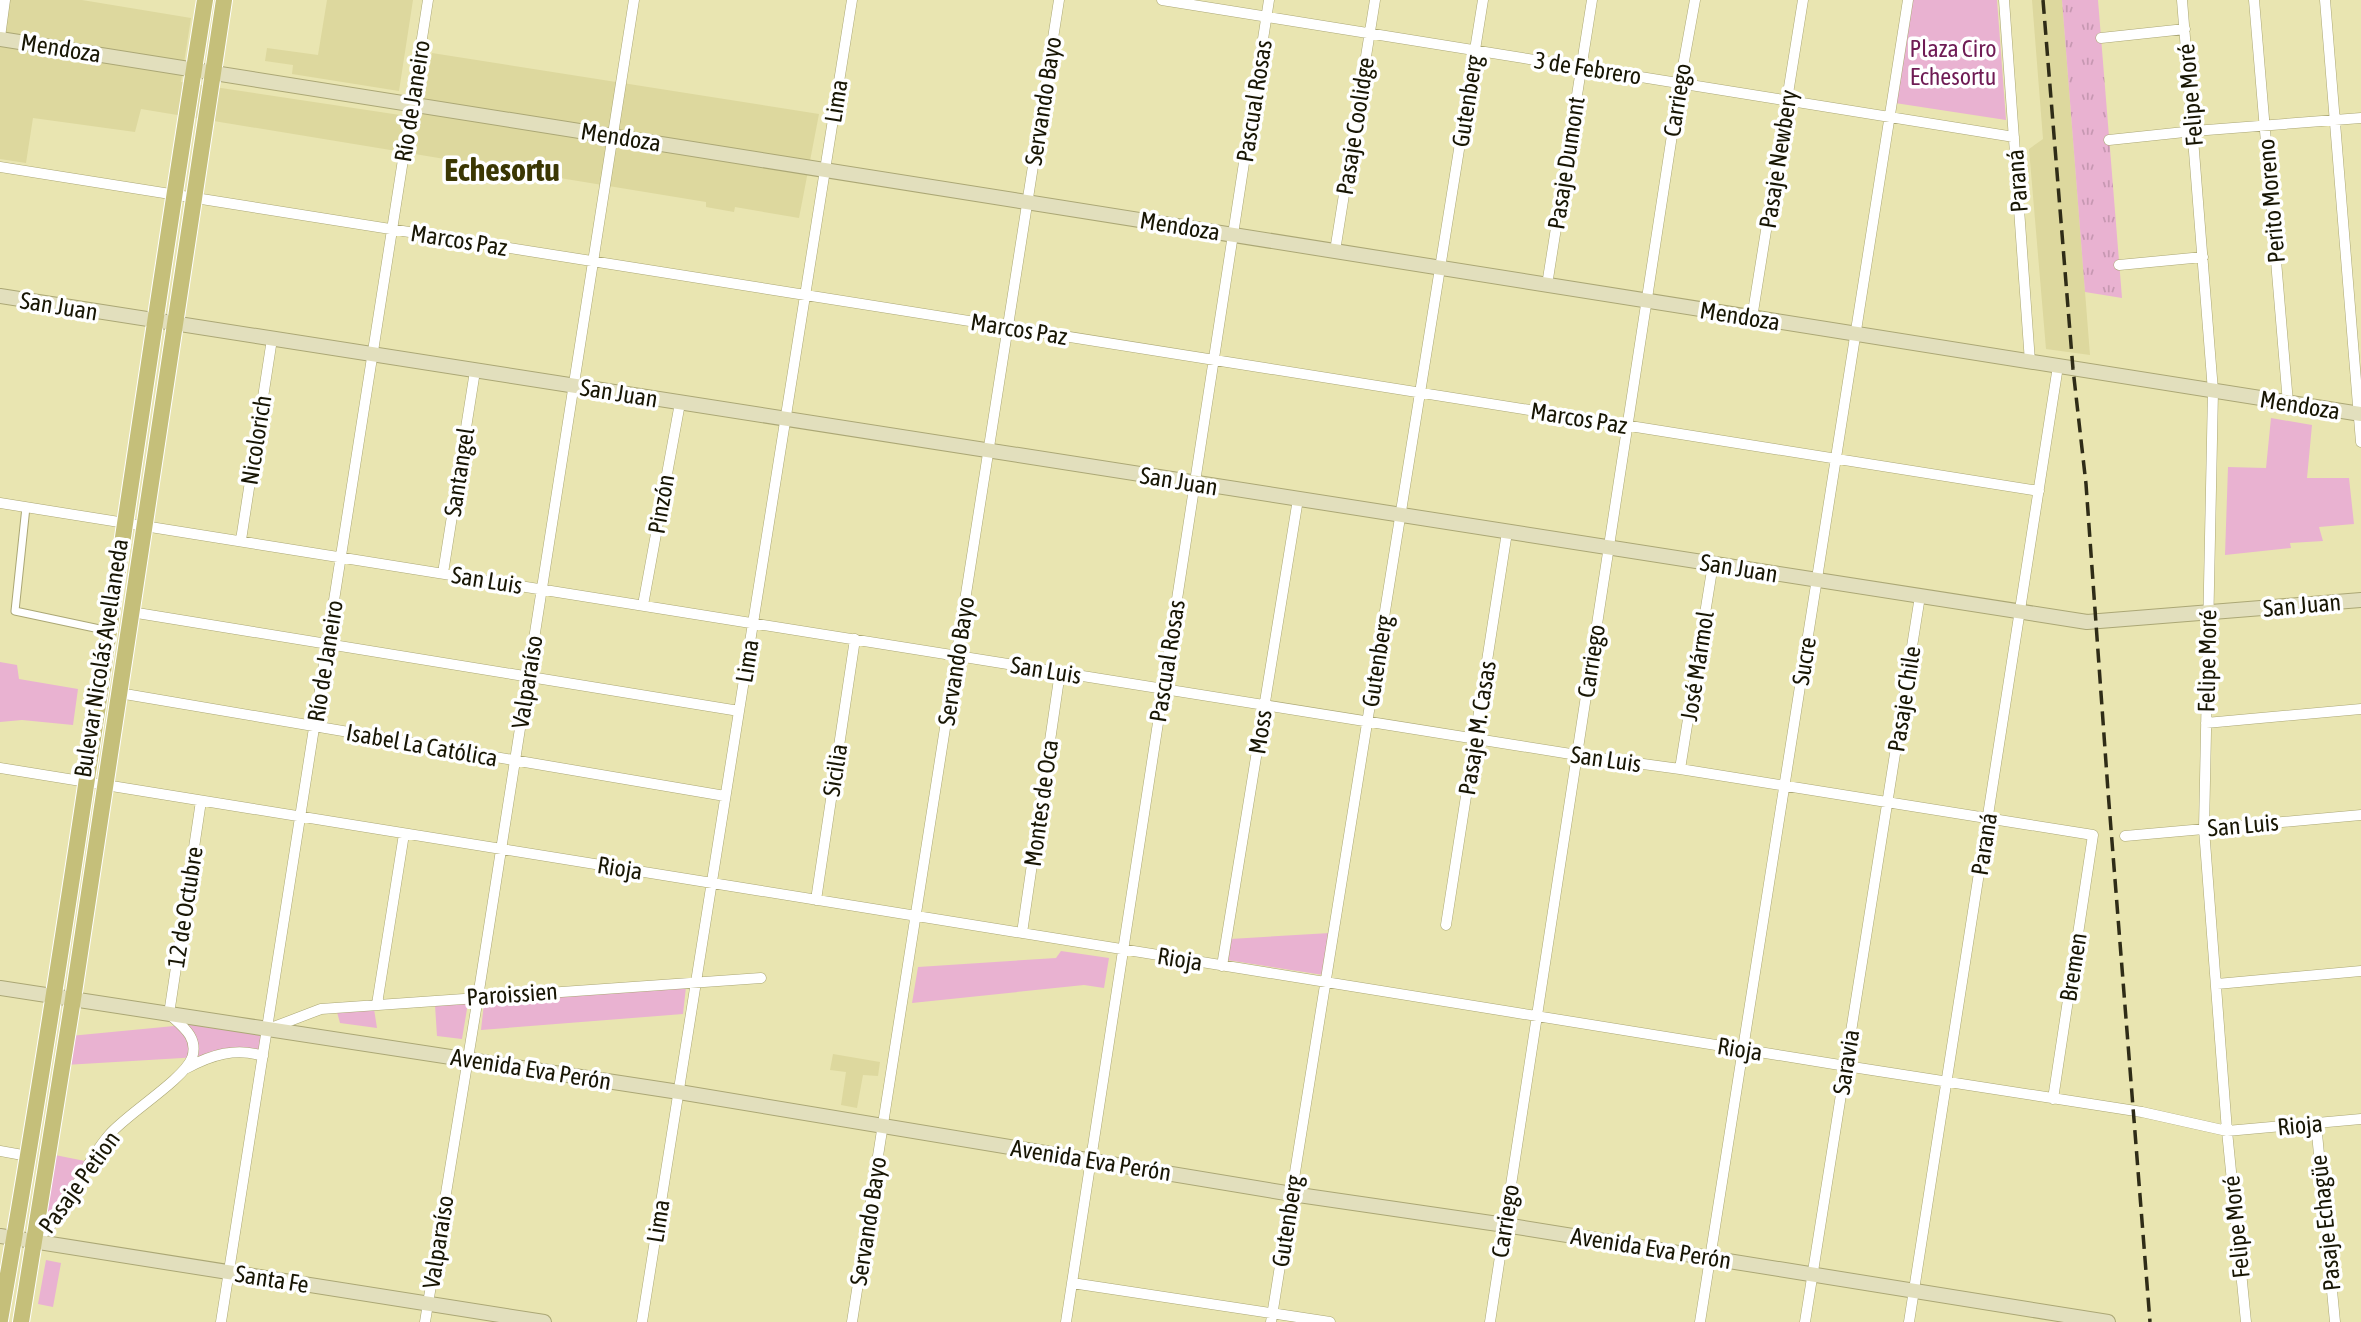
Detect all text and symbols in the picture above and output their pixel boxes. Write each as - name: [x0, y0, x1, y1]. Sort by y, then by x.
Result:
- street label: Mendoza: [19, 28, 103, 68]
- street label: Servando Bayo: [1020, 35, 1066, 167]
- park label: Plaza Ciro Echesortu: [1909, 35, 1997, 90]
- street label: Río de Janeiro: [389, 38, 435, 164]
- street label: Pascual Rosas: [1231, 38, 1277, 164]
- street label: Felipe Moré: [2172, 43, 2208, 147]
- street label: 3 de Febrero: [1533, 46, 1643, 90]
- street label: Gutenberg: [1446, 53, 1488, 149]
- street label: Pasaje Coolidge: [1331, 55, 1379, 197]
- street label: Carriego: [1658, 62, 1696, 138]
- street label: Lima: [819, 78, 853, 124]
- street label: Pasaje Newbery: [1754, 88, 1802, 230]
- street label: Pasaje Dumont: [1542, 95, 1590, 231]
- street label: Mendoza: [579, 117, 663, 157]
- street label: Perito Moreno: [2252, 138, 2290, 264]
- street label: Paraná: [2001, 149, 2033, 213]
- district label: Echesortu: [444, 151, 560, 188]
- street label: Mendoza: [1138, 206, 1222, 246]
- street label: Marcos Paz: [409, 219, 510, 261]
- street label: San Juan: [18, 287, 100, 325]
- street label: Mendoza: [1698, 296, 1782, 336]
- street label: Marcos Paz: [969, 308, 1070, 350]
- street label: San Juan: [578, 374, 660, 412]
- street label: Mendoza: [2258, 385, 2342, 425]
- street label: Nicolorich: [236, 393, 276, 487]
- street label: Marcos Paz: [1529, 397, 1630, 439]
- street label: Santangel: [439, 425, 479, 518]
- street label: San Juan: [1138, 462, 1220, 500]
- street label: Pinzón: [643, 472, 679, 536]
- street label: Bulevar Nicolás Avellaneda: [69, 537, 133, 779]
- street label: San Juan: [1698, 549, 1780, 587]
- street label: San Luis: [450, 561, 524, 599]
- street label: San Juan: [2262, 588, 2342, 622]
- street label: Servando Bayo: [933, 595, 979, 727]
- street label: Río de Janeiro: [302, 598, 348, 724]
- street label: Pascual Rosas: [1144, 598, 1190, 724]
- street label: José Mármol: [1675, 609, 1719, 723]
- street label: Felipe Moré: [2193, 609, 2221, 713]
- street label: Gutenberg: [1356, 613, 1398, 709]
- street label: Carriego: [1572, 623, 1610, 699]
- street label: Valparaíso: [506, 633, 548, 731]
- street label: Sucre: [1787, 635, 1821, 687]
- street label: Lima: [730, 638, 764, 684]
- street label: Pasaje Chile: [1882, 644, 1926, 754]
- street label: San Luis: [1009, 651, 1083, 689]
- street label: Pasaje M. Casas: [1453, 659, 1501, 797]
- street label: Moss: [1243, 708, 1277, 756]
- street label: Isabel La Católica: [344, 718, 500, 772]
- street label: Montes de Oca: [1019, 738, 1063, 868]
- street label: San Luis: [1569, 741, 1643, 777]
- street label: Sicilia: [818, 742, 852, 798]
- street label: San Luis: [2206, 808, 2280, 842]
- street label: Paraná: [1966, 811, 2002, 877]
- street label: 12 de Octubre: [162, 845, 208, 969]
- street label: Rioja: [595, 851, 645, 885]
- street label: Bremen: [2054, 931, 2092, 1003]
- street label: Rioja: [1155, 942, 1205, 976]
- street label: Paroissien: [466, 977, 558, 1011]
- street label: Saravia: [1828, 1028, 1864, 1096]
- street label: Rioja: [1715, 1032, 1765, 1066]
- street label: Avenida Eva Perón: [449, 1043, 613, 1095]
- street label: Rioja: [2276, 1110, 2324, 1140]
- street label: Pasaje Petion: [33, 1126, 125, 1238]
- street label: Avenida Eva Perón: [1009, 1134, 1173, 1186]
- street label: Pasaje Echagüe: [2304, 1154, 2346, 1292]
- street label: Servando Bayo: [845, 1155, 891, 1287]
- street label: Gutenberg: [1266, 1173, 1308, 1269]
- street label: Felipe Moré: [2217, 1174, 2255, 1280]
- street label: Carriego: [1486, 1183, 1524, 1259]
- street label: Valparaíso: [417, 1193, 459, 1291]
- street label: Lima: [641, 1198, 675, 1244]
- street label: Avenida Eva Perón: [1569, 1222, 1733, 1274]
- street label: Santa Fe: [233, 1260, 311, 1298]

